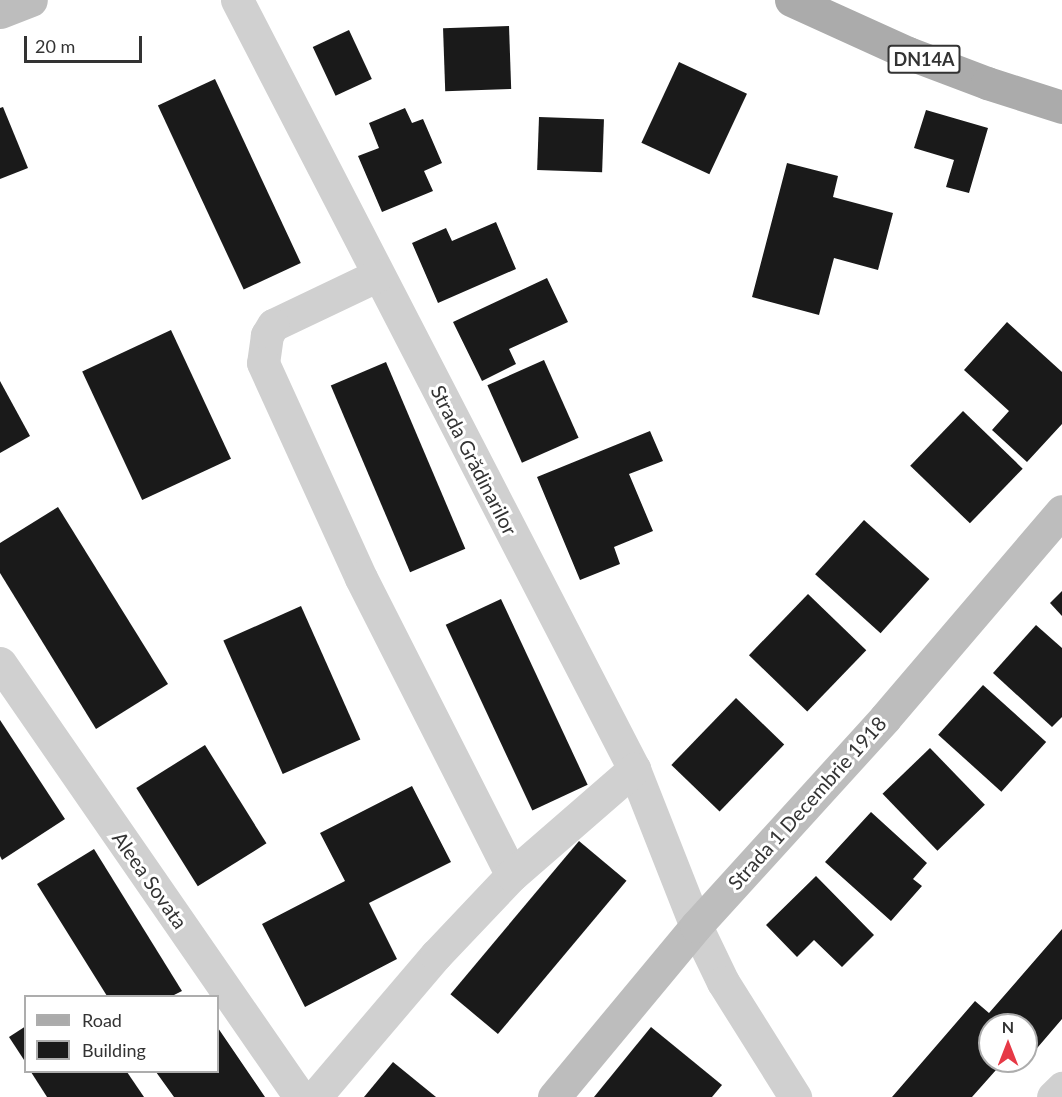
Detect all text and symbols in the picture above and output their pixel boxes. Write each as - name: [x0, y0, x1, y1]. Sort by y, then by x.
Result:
- scale bar: [27, 24, 146, 62]
- text: 20 m: [35, 35, 75, 57]
- road number: DN14A: [886, 44, 962, 74]
- street label: Strada Grădinarilor: [426, 381, 522, 539]
- street label: Strada 1 Decembrie 1918: [723, 711, 891, 895]
- street label: Aleea Sovata: [108, 827, 192, 933]
- legend: [24, 995, 219, 1073]
- text: Road: [82, 1009, 122, 1031]
- north arrow: [978, 1013, 1038, 1073]
- text: N: [1002, 1017, 1014, 1036]
- text: Building: [82, 1039, 146, 1061]

